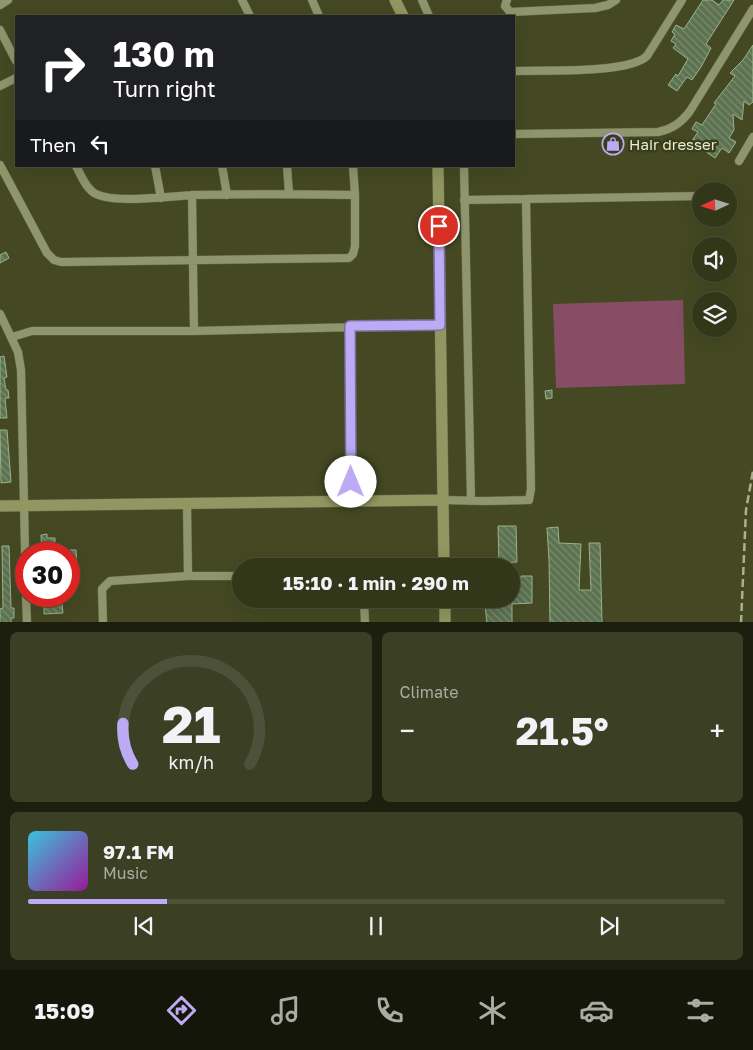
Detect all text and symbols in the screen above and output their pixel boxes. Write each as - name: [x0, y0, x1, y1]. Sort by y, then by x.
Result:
- text: 130 m: [113, 33, 215, 75]
- icon: right: [30, 35, 95, 100]
- text: Turn right: [113, 75, 216, 102]
- icon: left: [86, 130, 114, 158]
- shop icon: Hair dresser: [601, 132, 625, 156]
- text: Then: [30, 133, 76, 156]
- place label: Hair dresser: [629, 135, 717, 153]
- north arrow: [692, 182, 738, 228]
- map controls: [692, 182, 737, 337]
- pin: [418, 205, 460, 247]
- icon: arrive: [425, 212, 453, 240]
- button: sound: [692, 237, 737, 282]
- button: layers: [692, 292, 737, 337]
- position arrow: [324, 455, 376, 507]
- speed limit sign: 30: [15, 542, 80, 607]
- text: 15:10 · 1 min · 290 m: [283, 571, 469, 594]
- text: Climate: [400, 682, 459, 702]
- text: 21: [161, 692, 220, 754]
- text: 21.5°: [516, 708, 609, 753]
- text: −: [400, 714, 415, 747]
- text: +: [710, 714, 725, 747]
- text: km/h: [168, 751, 213, 773]
- text: 97.1 FM: [103, 840, 174, 863]
- text: Music: [103, 863, 148, 883]
- icon: previous: [130, 912, 158, 940]
- icon: pause: [362, 912, 390, 940]
- icon: next: [595, 912, 623, 940]
- icon: directions: [164, 993, 199, 1028]
- icon: music: [268, 993, 303, 1028]
- icon: phone: [372, 993, 407, 1028]
- icon: climate: [475, 993, 510, 1028]
- icon: car: [579, 993, 614, 1028]
- icon: filters: [683, 993, 718, 1028]
- text: 15:09: [34, 997, 95, 1024]

